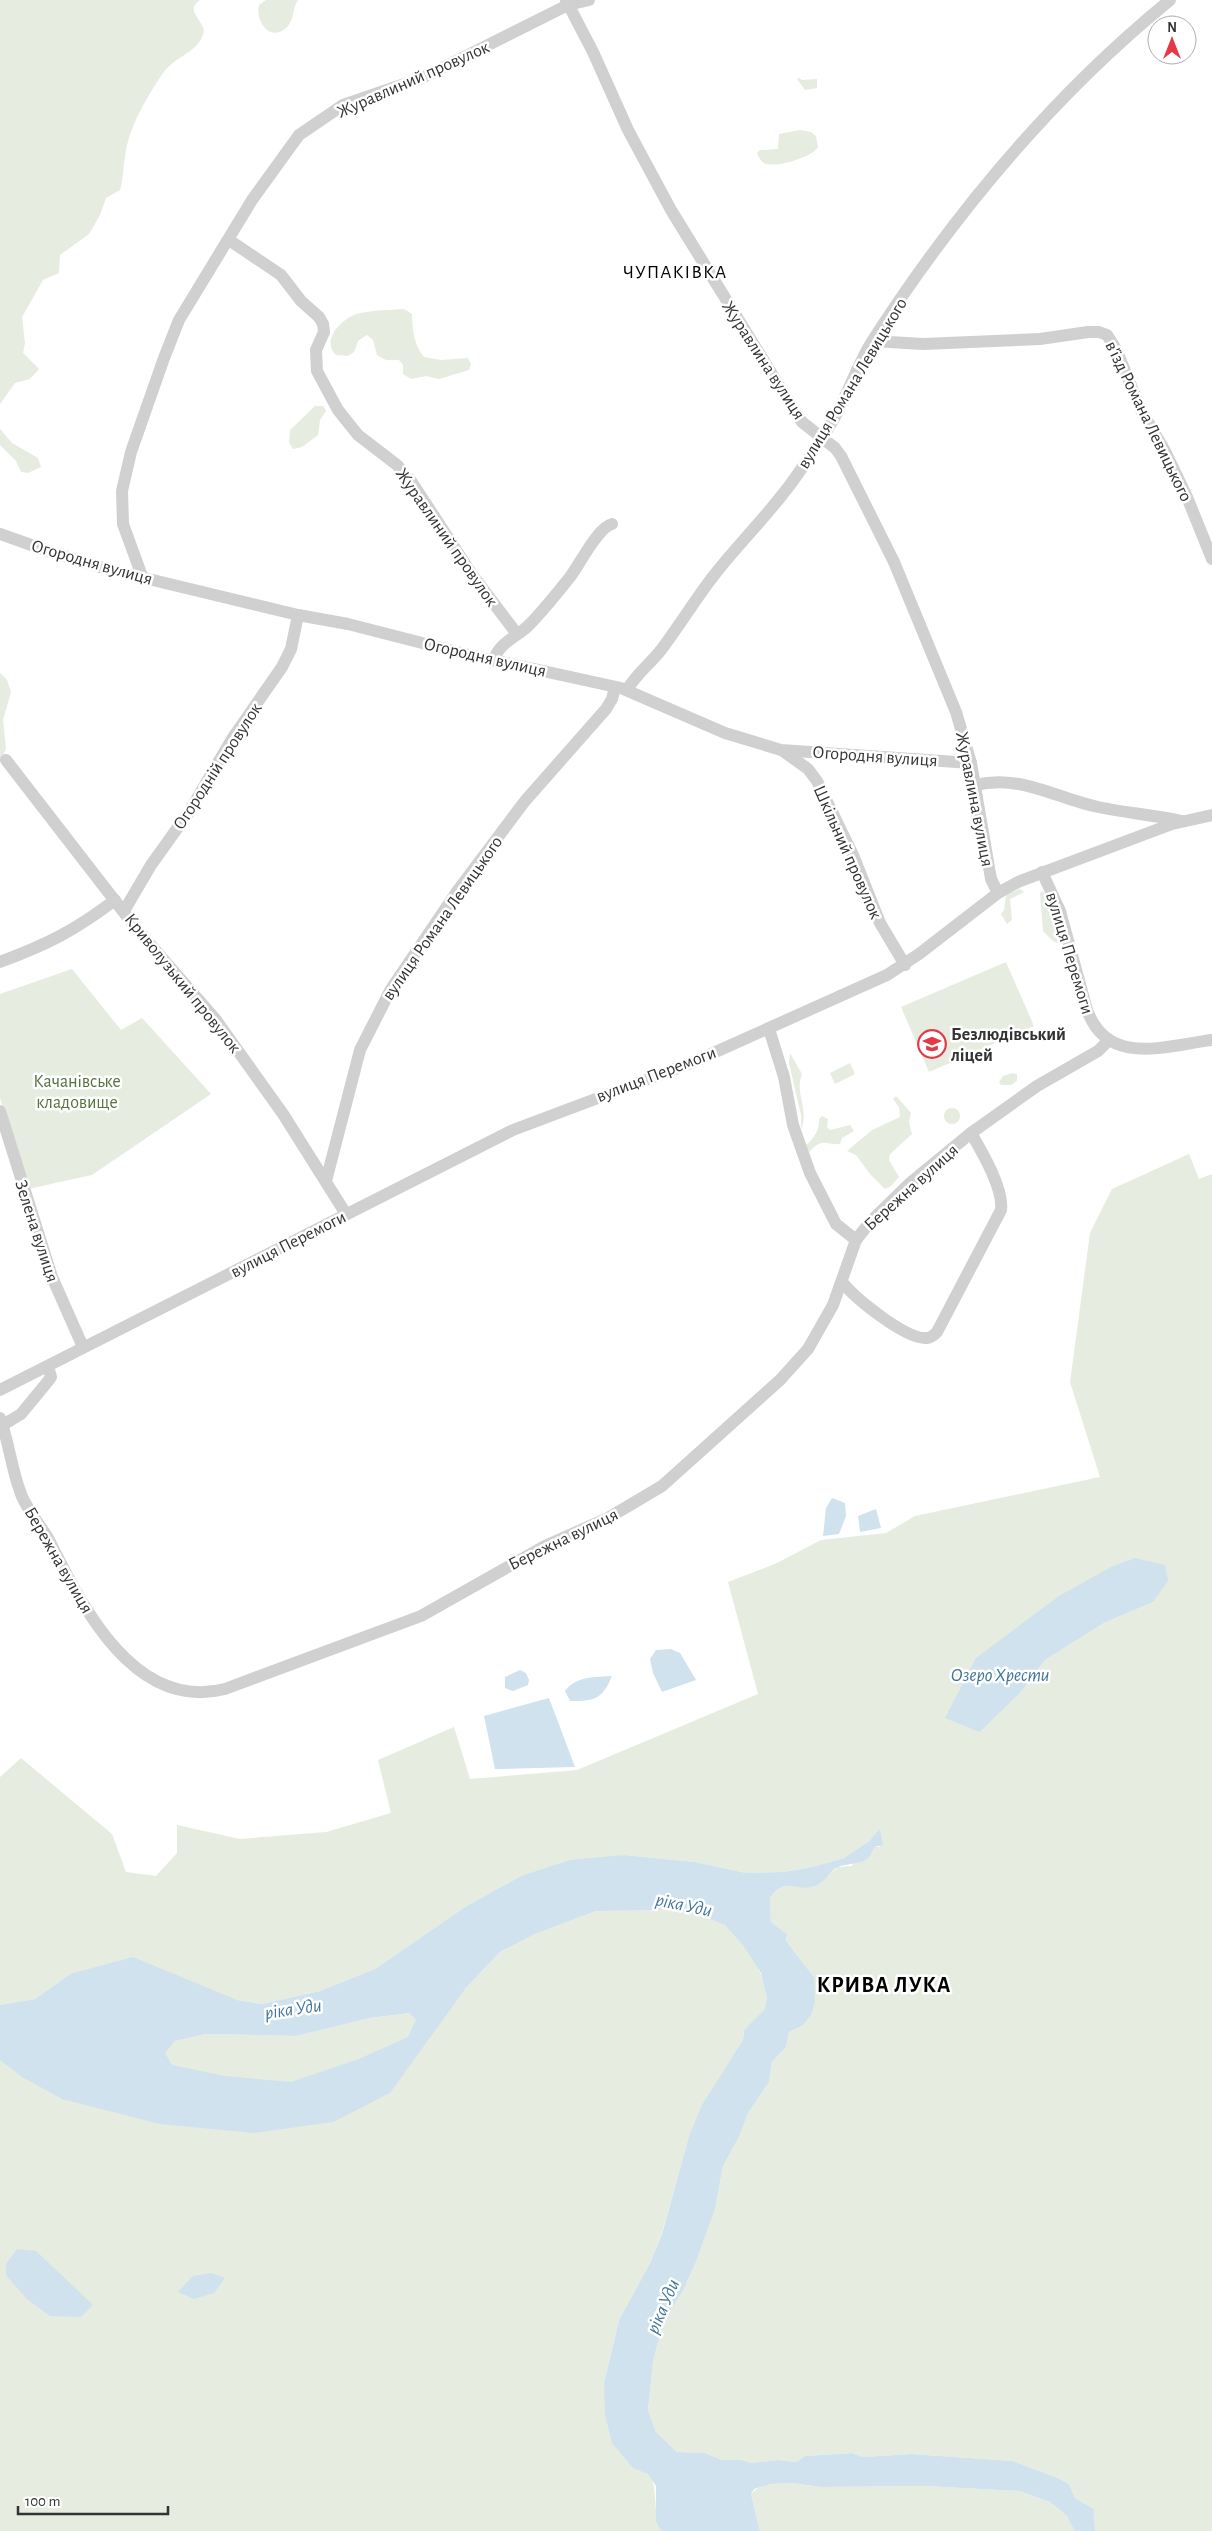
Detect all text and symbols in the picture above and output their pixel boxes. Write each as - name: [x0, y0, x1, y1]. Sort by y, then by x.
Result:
- north arrow: [1147, 15, 1197, 65]
- text: N: [1167, 21, 1177, 35]
- street label: Журавлиний провулок: [335, 38, 493, 122]
- district label: ЧУПАКІВКА: [623, 263, 727, 282]
- street label: вулиця Романа Левицького: [795, 295, 911, 472]
- street label: Журавлина вулиця: [718, 298, 808, 423]
- street label: в’їзд Романа Левицького: [1101, 338, 1195, 505]
- street label: Журавлиний провулок: [392, 465, 501, 611]
- street label: Огородня вулиця: [29, 537, 154, 589]
- street label: Огородня вулиця: [422, 635, 548, 681]
- street label: Огородній провулок: [170, 699, 266, 833]
- street label: Журавлина вулиця: [952, 730, 996, 868]
- street label: Огородня вулиця: [812, 744, 938, 770]
- street label: Шкільний провулок: [810, 783, 885, 923]
- street label: вулиця Романа Левицького: [379, 833, 506, 1004]
- street label: вулиця Перемоги: [1042, 890, 1096, 1017]
- street label: Криволузький провулок: [121, 910, 244, 1057]
- place label: Безлюдівський ліцей: [951, 1026, 1066, 1065]
- school or university icon: Безлюдівський ліцей: [917, 1029, 947, 1059]
- street label: вулиця Перемоги: [594, 1044, 719, 1106]
- park label: Качанівське кладовище: [33, 1073, 121, 1112]
- street label: Бережна вулиця: [861, 1141, 962, 1234]
- street label: Зелена вулиця: [11, 1178, 61, 1285]
- street label: вулиця Перемоги: [228, 1208, 349, 1282]
- street label: Бережна вулиця: [20, 1504, 96, 1617]
- street label: Бережна вулиця: [506, 1506, 621, 1574]
- water label: Озеро Хрести: [951, 1666, 1049, 1685]
- water label: ріка Уди: [654, 1890, 714, 1921]
- district label: КРИВА ЛУКА: [817, 1974, 951, 1996]
- water label: ріка Уди: [264, 1996, 323, 2023]
- water label: ріка Уди: [643, 2277, 683, 2337]
- scale bar: [18, 2484, 168, 2516]
- text: 100 m: [25, 2494, 60, 2509]

